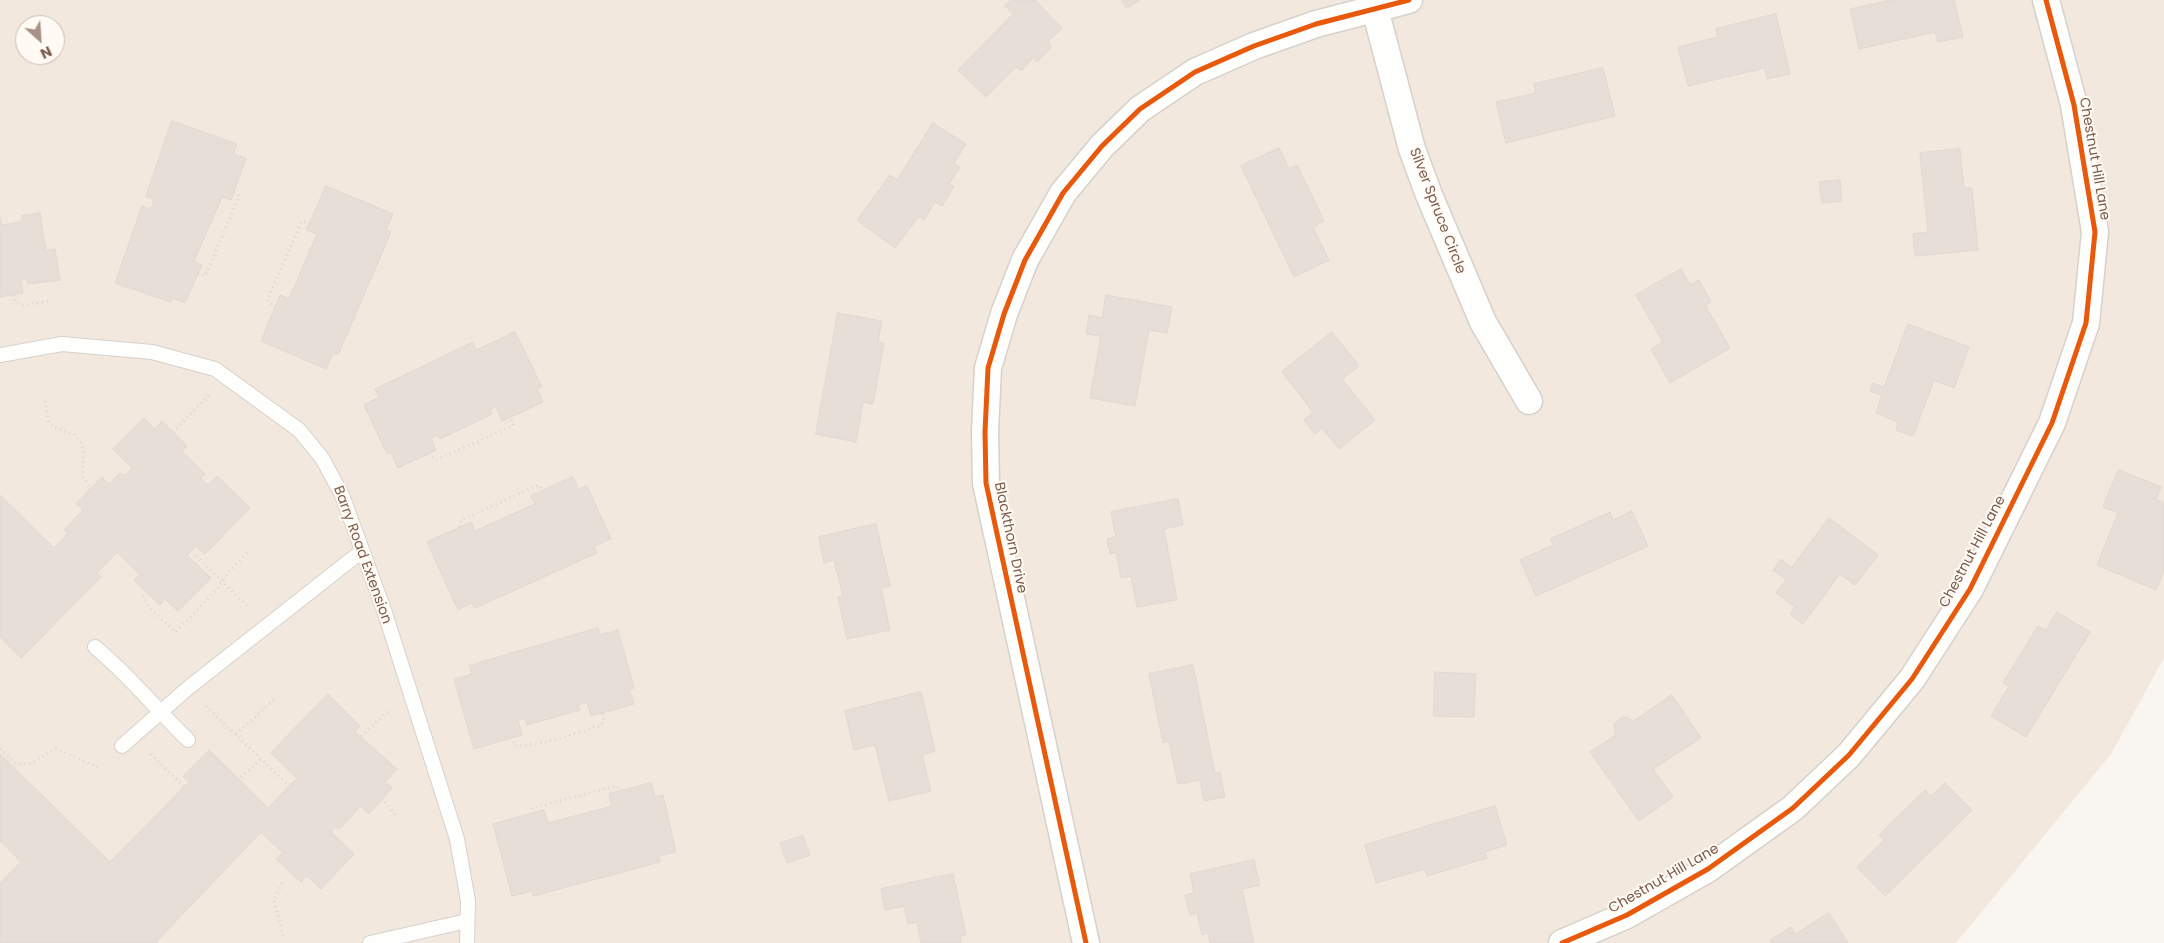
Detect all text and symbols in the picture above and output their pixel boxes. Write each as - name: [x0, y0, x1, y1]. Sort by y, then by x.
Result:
- north arrow: [15, 15, 65, 65]
- text: N: [37, 41, 55, 64]
- street label: Chestnut Hill Lane: [2075, 96, 2113, 222]
- street label: Silver Spruce Circle: [1405, 146, 1469, 276]
- street label: Blackthorn Drive: [990, 481, 1030, 595]
- street label: Barry Road Extension: [329, 484, 395, 626]
- street label: Chestnut Hill Lane: [1936, 493, 2010, 611]
- street label: Chestnut Hill Lane: [1606, 841, 1722, 917]

